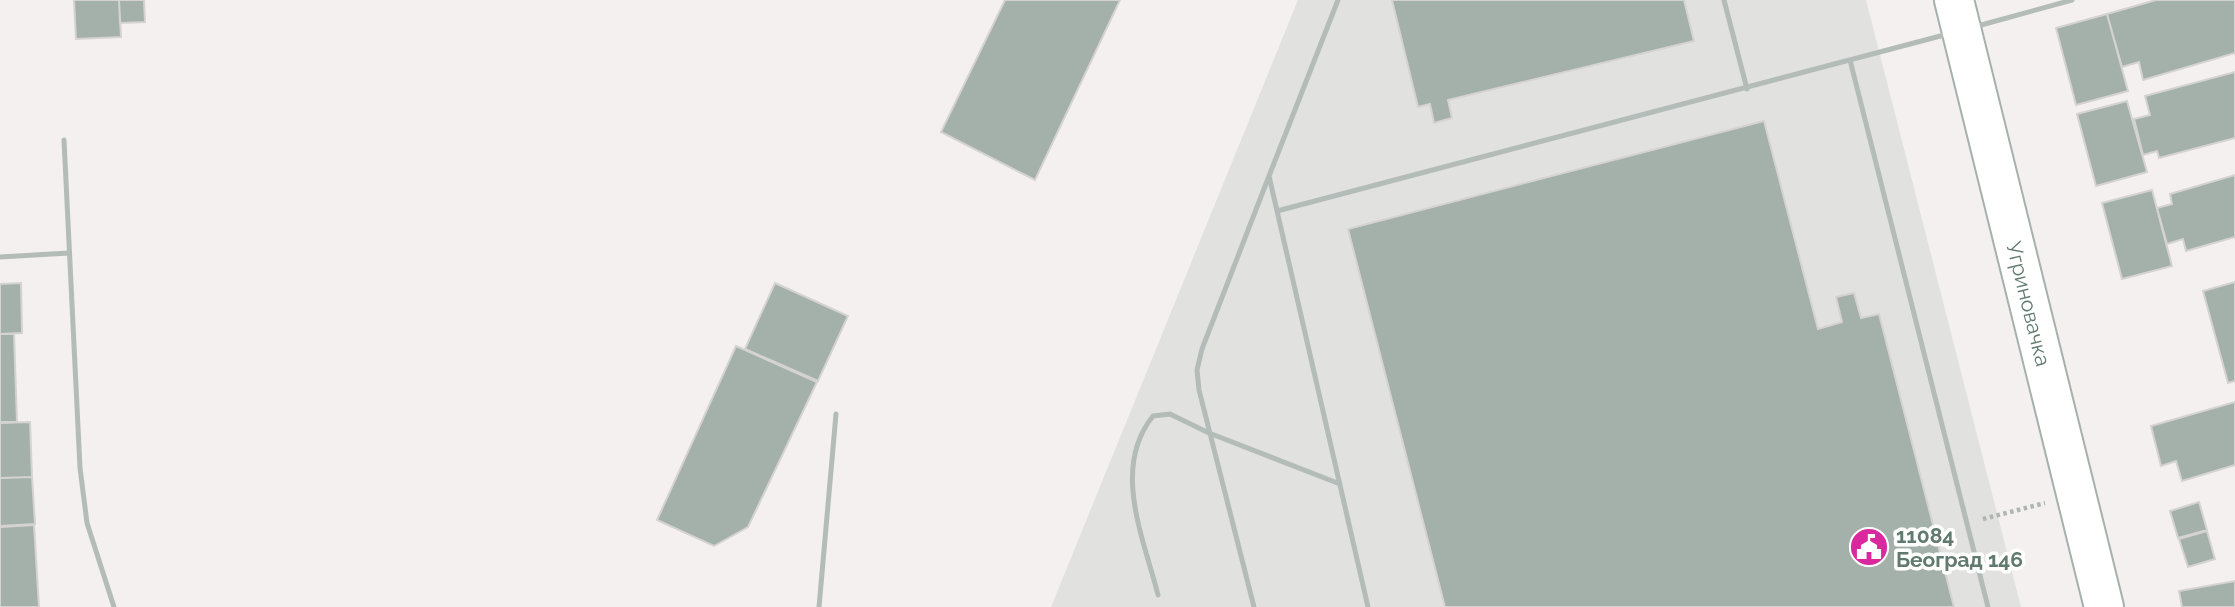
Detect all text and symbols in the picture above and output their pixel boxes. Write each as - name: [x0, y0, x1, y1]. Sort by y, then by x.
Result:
- street label: Угриновачка: [2002, 239, 2057, 369]
- place label: 11084 Београд 146: [1896, 523, 2023, 572]
- public building icon: 11084 Београд 146: [1848, 526, 1890, 568]

